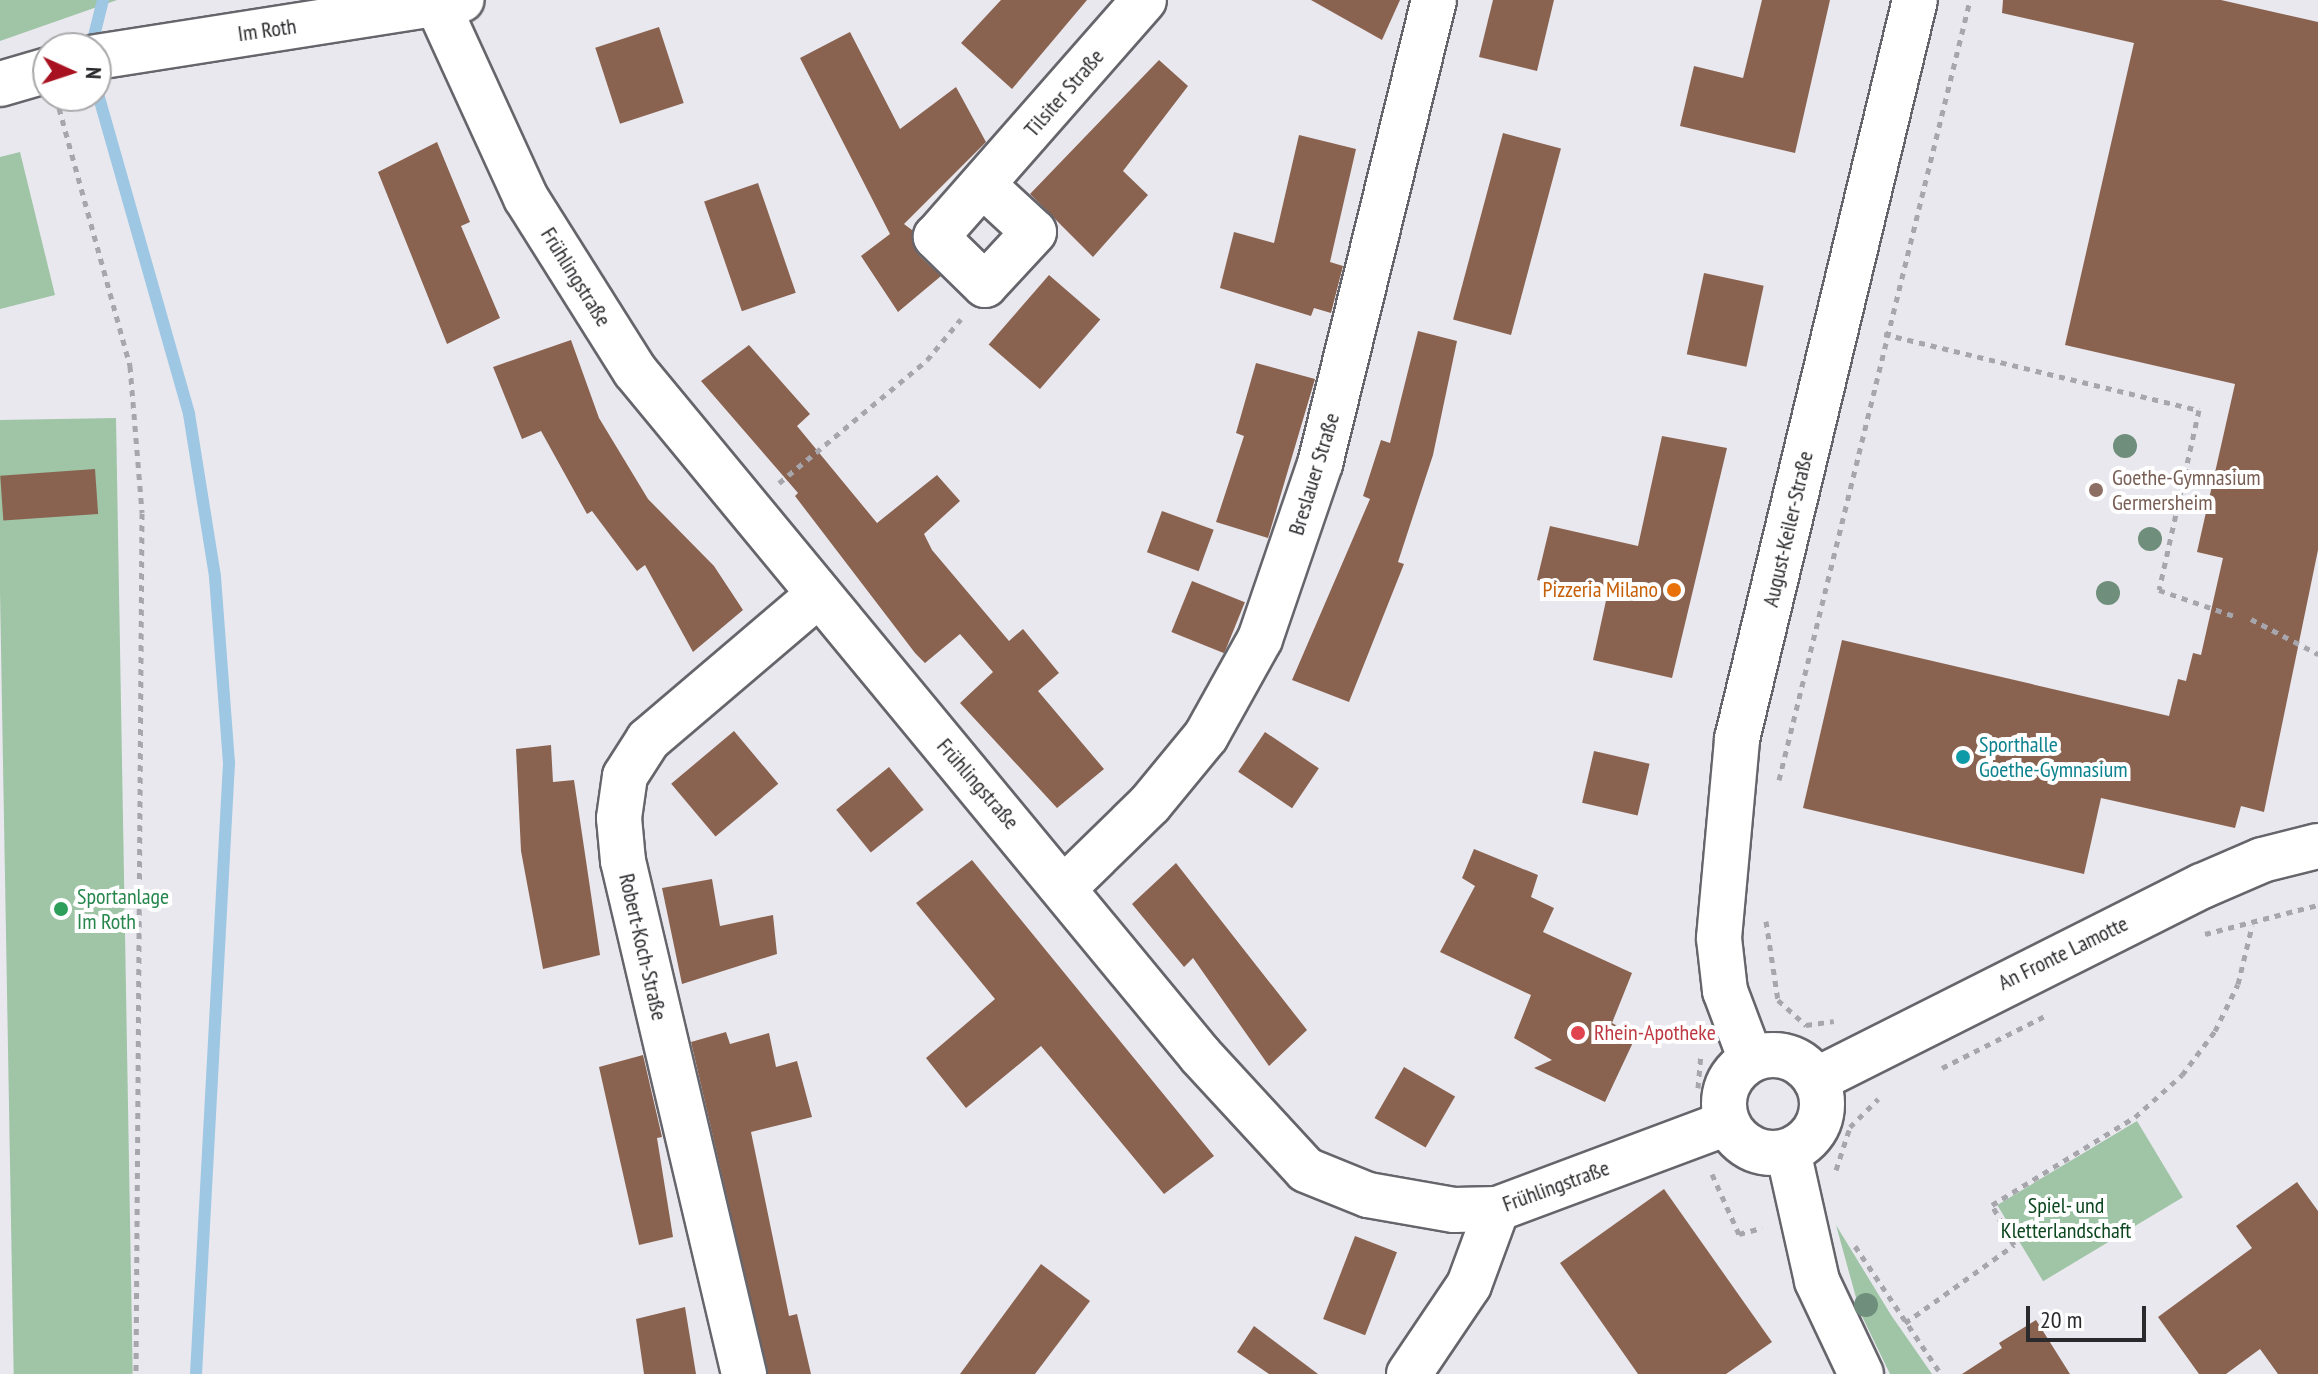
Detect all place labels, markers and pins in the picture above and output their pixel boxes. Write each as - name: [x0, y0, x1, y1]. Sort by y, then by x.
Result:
- place label: Goethe-Gymnasium Germersheim: [2112, 464, 2261, 516]
- marker: Goethe-Gymnasium Germersheim: [2087, 481, 2105, 499]
- place label: Pizzeria Milano: [1543, 577, 1658, 603]
- marker: Pizzeria Milano: [1665, 581, 1683, 599]
- place label: Sporthalle Goethe-Gymnasium: [1979, 731, 2128, 782]
- marker: Sporthalle Goethe-Gymnasium: [1954, 748, 1972, 766]
- place label: Sportanlage Im Roth: [77, 883, 169, 934]
- marker: Sportanlage Im Roth: [52, 900, 70, 918]
- place label: Rhein-Apotheke: [1594, 1020, 1716, 1046]
- marker: Rhein-Apotheke: [1569, 1024, 1587, 1042]

